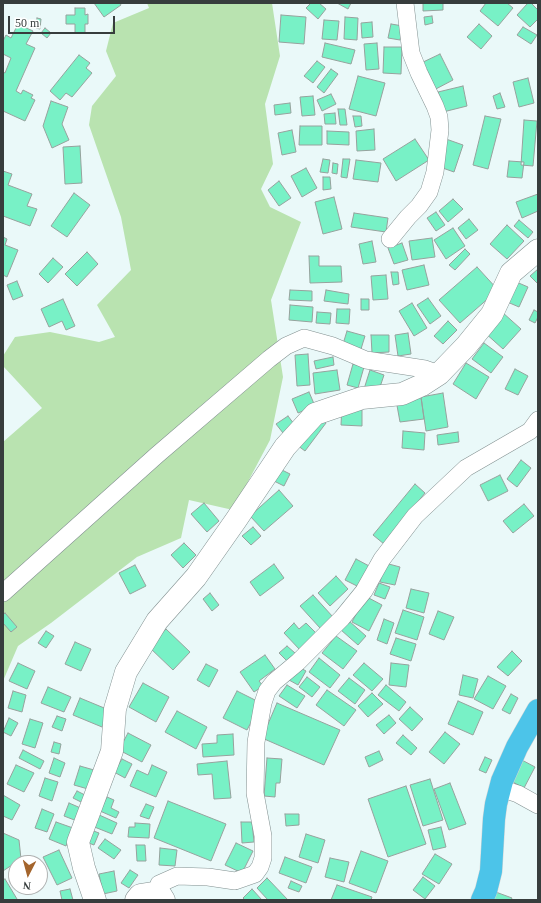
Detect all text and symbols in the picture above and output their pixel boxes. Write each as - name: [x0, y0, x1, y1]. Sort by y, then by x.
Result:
- scale bar: [10, 8, 117, 34]
- text: 50 m: [15, 16, 39, 30]
- north arrow: [8, 855, 48, 895]
- text: N: [22, 880, 31, 892]

